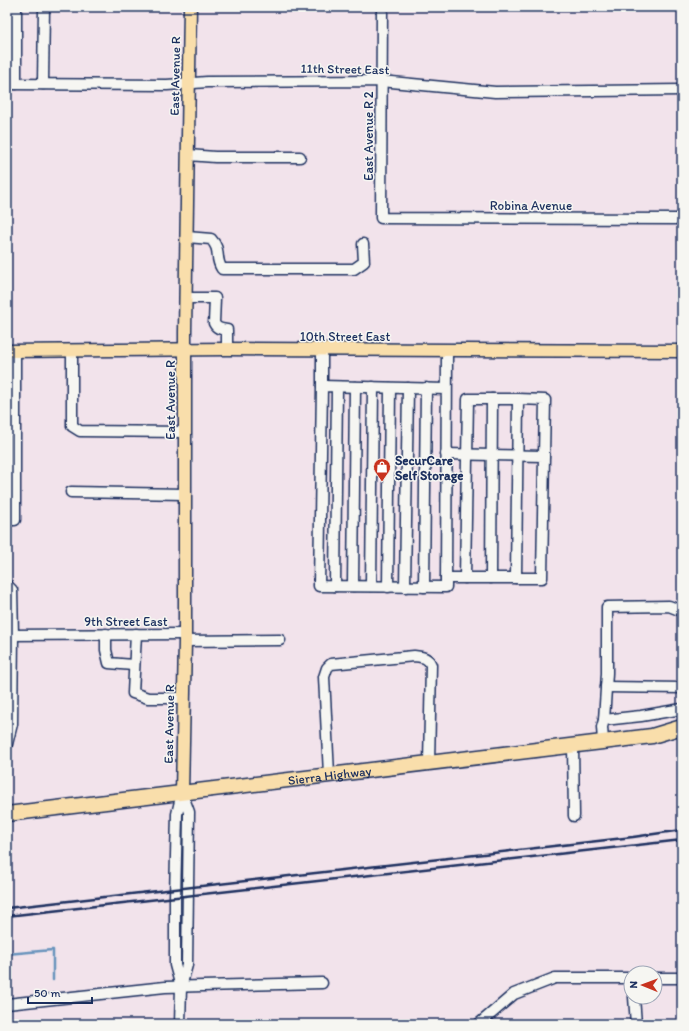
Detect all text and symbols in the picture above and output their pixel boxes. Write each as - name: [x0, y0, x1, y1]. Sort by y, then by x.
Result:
- street label: East Avenue R: [167, 36, 183, 116]
- street label: 11th Street East: [301, 61, 390, 77]
- street label: East Avenue R 2: [361, 91, 376, 181]
- street label: Robina Avenue: [490, 198, 572, 213]
- street label: 10th Street East: [300, 329, 390, 344]
- street label: East Avenue R: [163, 360, 178, 440]
- place label: SecurCare Self Storage: [395, 453, 464, 484]
- shop icon: SecurCare Self Storage: [372, 457, 392, 482]
- street label: 9th Street East: [84, 614, 168, 629]
- street label: East Avenue R: [161, 684, 177, 764]
- street label: Sierra Highway: [287, 762, 372, 787]
- north arrow: [623, 965, 663, 1005]
- scale bar: [28, 979, 92, 1005]
- text: N: [627, 981, 640, 989]
- text: 50 m: [34, 986, 60, 1000]

